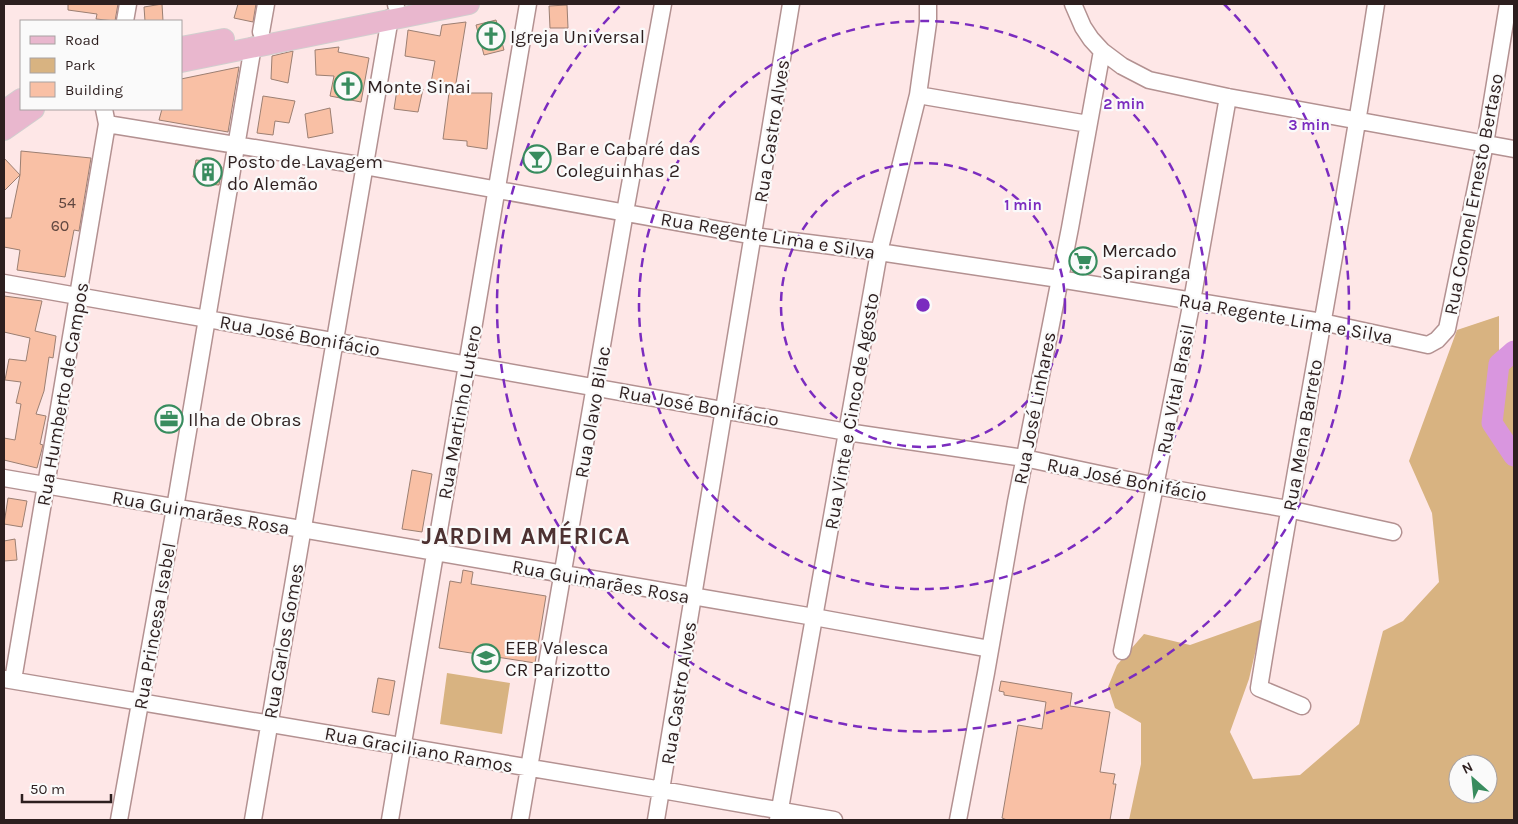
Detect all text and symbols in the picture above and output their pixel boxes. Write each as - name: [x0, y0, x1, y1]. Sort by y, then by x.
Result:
- legend: [20, 20, 182, 110]
- church icon: Igreja Universal: [476, 21, 506, 51]
- place label: Igreja Universal: [510, 26, 645, 48]
- text: Road: [65, 31, 100, 49]
- text: Park: [65, 56, 95, 74]
- street label: Rua Castro Alves: [750, 58, 794, 204]
- church icon: Monte Sinai: [333, 71, 363, 101]
- street label: Rua Coronel Ernesto Bertaso: [1440, 72, 1508, 317]
- place label: Monte Sinai: [367, 76, 471, 98]
- text: Building: [65, 81, 123, 99]
- text: 2 min: [1103, 95, 1145, 113]
- text: 3 min: [1288, 116, 1330, 134]
- place label: Bar e Cabaré das Coleguinhas 2: [556, 138, 701, 182]
- bar icon: Bar e Cabaré das Coleguinhas 2: [522, 144, 552, 174]
- place label: Posto de Lavagem do Alemão: [227, 151, 383, 195]
- building icon: Posto de Lavagem do Alemão: [193, 157, 223, 187]
- house number: 54: [58, 193, 76, 212]
- text: 1 min: [1004, 196, 1042, 214]
- street label: Rua Regente Lima e Silva: [659, 208, 877, 264]
- house number: 60: [51, 216, 69, 235]
- place label: Mercado Sapiranga: [1102, 240, 1191, 284]
- supermarket icon: Mercado Sapiranga: [1068, 246, 1098, 276]
- street label: Rua Humberto de Campos: [32, 281, 94, 508]
- street label: Rua Regente Lima e Silva: [1177, 289, 1395, 349]
- street label: Rua Vinte e Cinco de Agosto: [820, 291, 884, 531]
- centre of rings: [914, 296, 932, 314]
- street label: Rua José Bonifácio: [218, 311, 382, 361]
- street label: Rua Vital Brasil: [1153, 322, 1199, 456]
- street label: Rua Martinho Lutero: [434, 323, 486, 501]
- street label: Rua José Linhares: [1009, 330, 1061, 486]
- street label: Rua Olavo Bilac: [571, 344, 615, 480]
- street label: Rua Mena Barreto: [1279, 358, 1327, 513]
- street label: Rua José Bonifácio: [617, 381, 781, 431]
- office icon: Ilha de Obras: [154, 404, 184, 434]
- place label: Ilha de Obras: [188, 409, 301, 431]
- street label: Rua José Bonifácio: [1045, 454, 1209, 506]
- street label: Rua Guimarães Rosa: [110, 487, 291, 539]
- district label: JARDIM AMÉRICA: [422, 520, 631, 550]
- street label: Rua Princesa Isabel: [129, 541, 181, 711]
- street label: Rua Guimarães Rosa: [510, 556, 691, 608]
- street label: Rua Carlos Gomes: [259, 562, 308, 721]
- street label: Rua Castro Alves: [657, 620, 701, 766]
- place label: EEB Valesca CR Parizotto: [505, 637, 610, 681]
- school or university icon: EEB Valesca CR Parizotto: [471, 643, 501, 673]
- street label: Rua Graciliano Ramos: [323, 723, 515, 777]
- north arrow: [1448, 754, 1498, 804]
- text: N: [1459, 758, 1476, 778]
- scale bar: [22, 772, 111, 804]
- text: 50 m: [30, 780, 65, 798]

